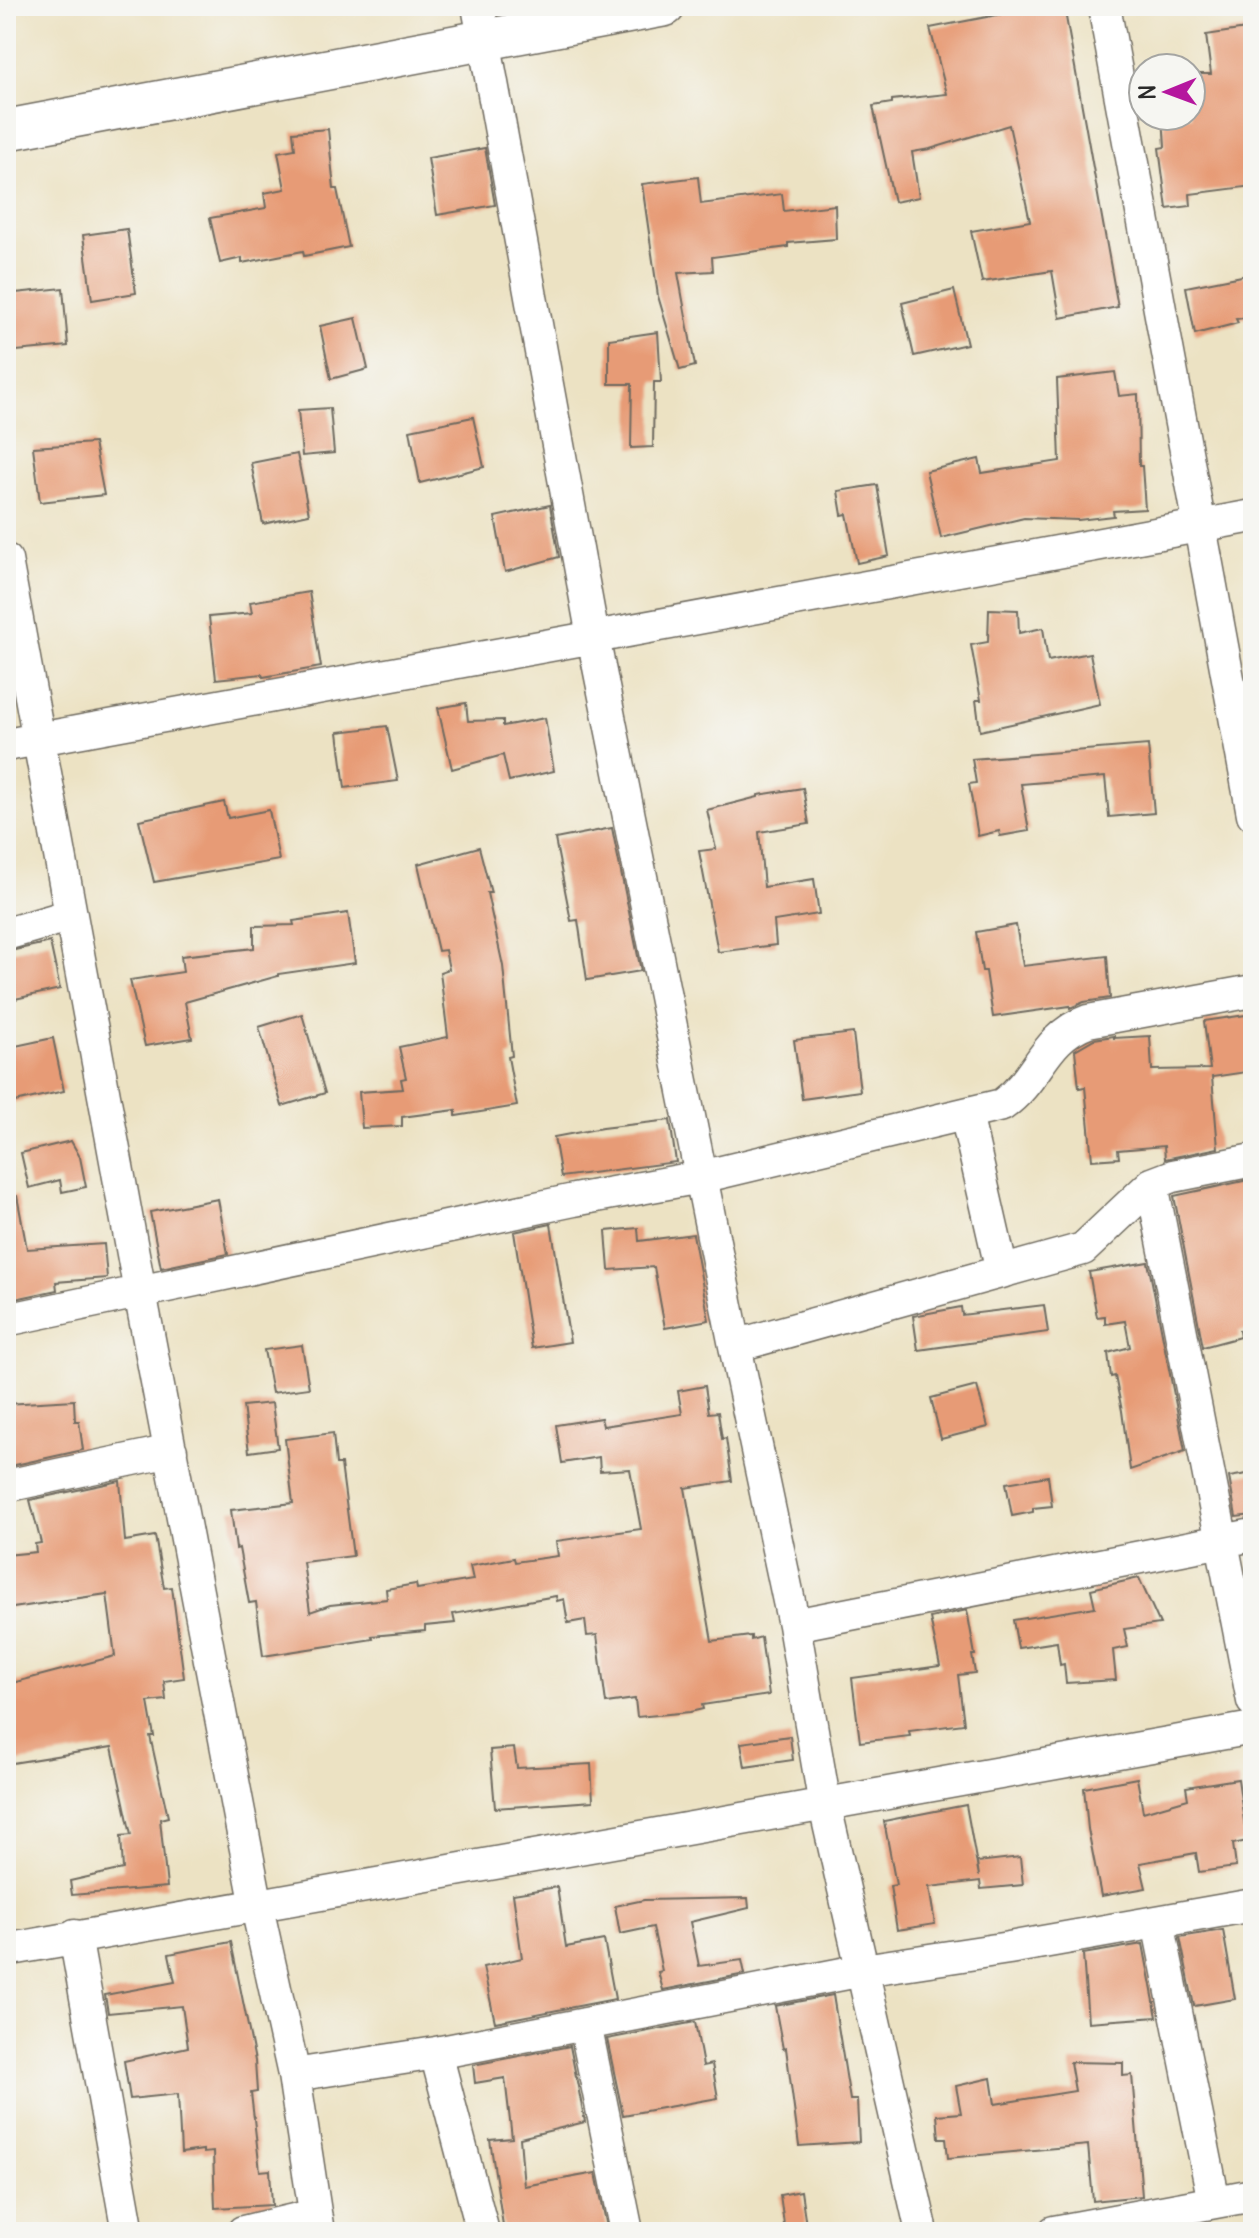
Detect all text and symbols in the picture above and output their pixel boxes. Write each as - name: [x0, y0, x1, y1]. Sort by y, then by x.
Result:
- north arrow: [1127, 52, 1207, 132]
- text: N: [1133, 85, 1161, 100]

